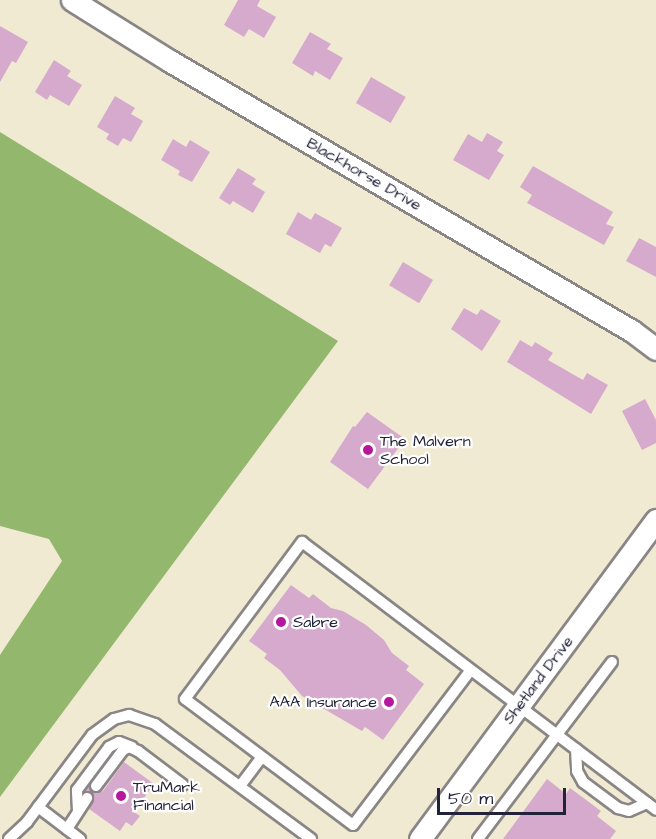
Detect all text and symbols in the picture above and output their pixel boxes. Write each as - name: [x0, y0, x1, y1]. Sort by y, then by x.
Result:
- street label: Blackhorse Drive: [303, 133, 425, 215]
- place label: The Malvern School: [380, 431, 471, 469]
- marker: The Malvern School: [361, 443, 375, 457]
- place label: Sabre: [293, 612, 338, 632]
- marker: Sabre: [274, 615, 288, 629]
- street label: Shetland Drive: [499, 632, 577, 728]
- place label: AAA Insurance: [270, 692, 377, 712]
- marker: AAA Insurance: [382, 695, 396, 709]
- scale bar: [440, 776, 569, 814]
- place label: TruMark Financial: [133, 777, 200, 815]
- text: 50 m: [448, 786, 493, 811]
- marker: TruMark Financial: [114, 789, 128, 803]

